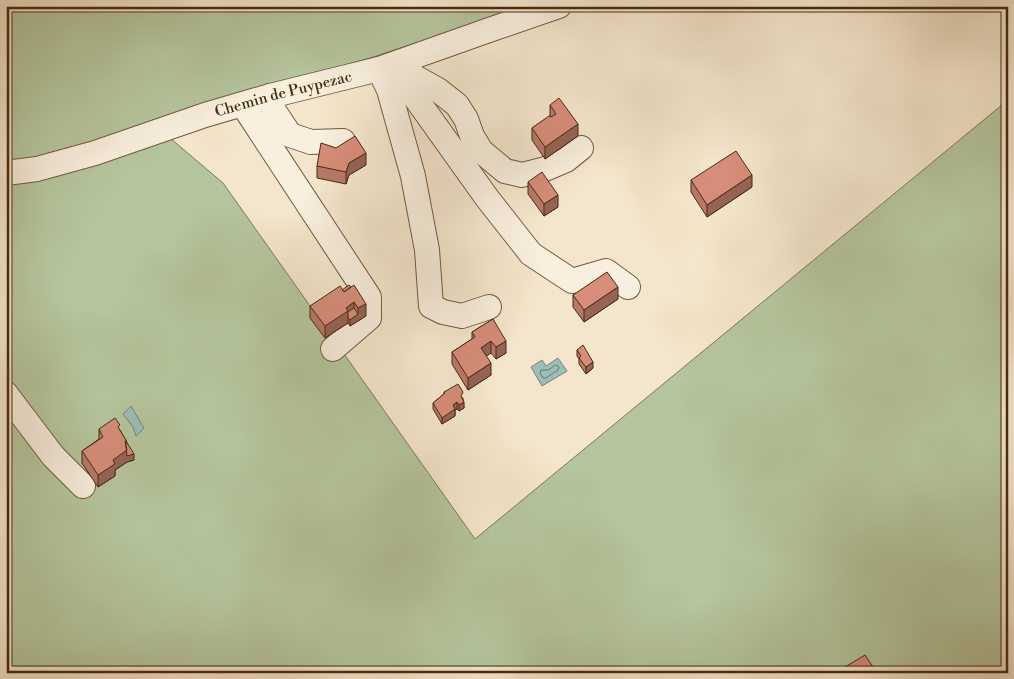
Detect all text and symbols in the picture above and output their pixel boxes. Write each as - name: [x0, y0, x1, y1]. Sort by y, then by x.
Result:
- street label: Chemin de Puypezac: [213, 67, 354, 122]

